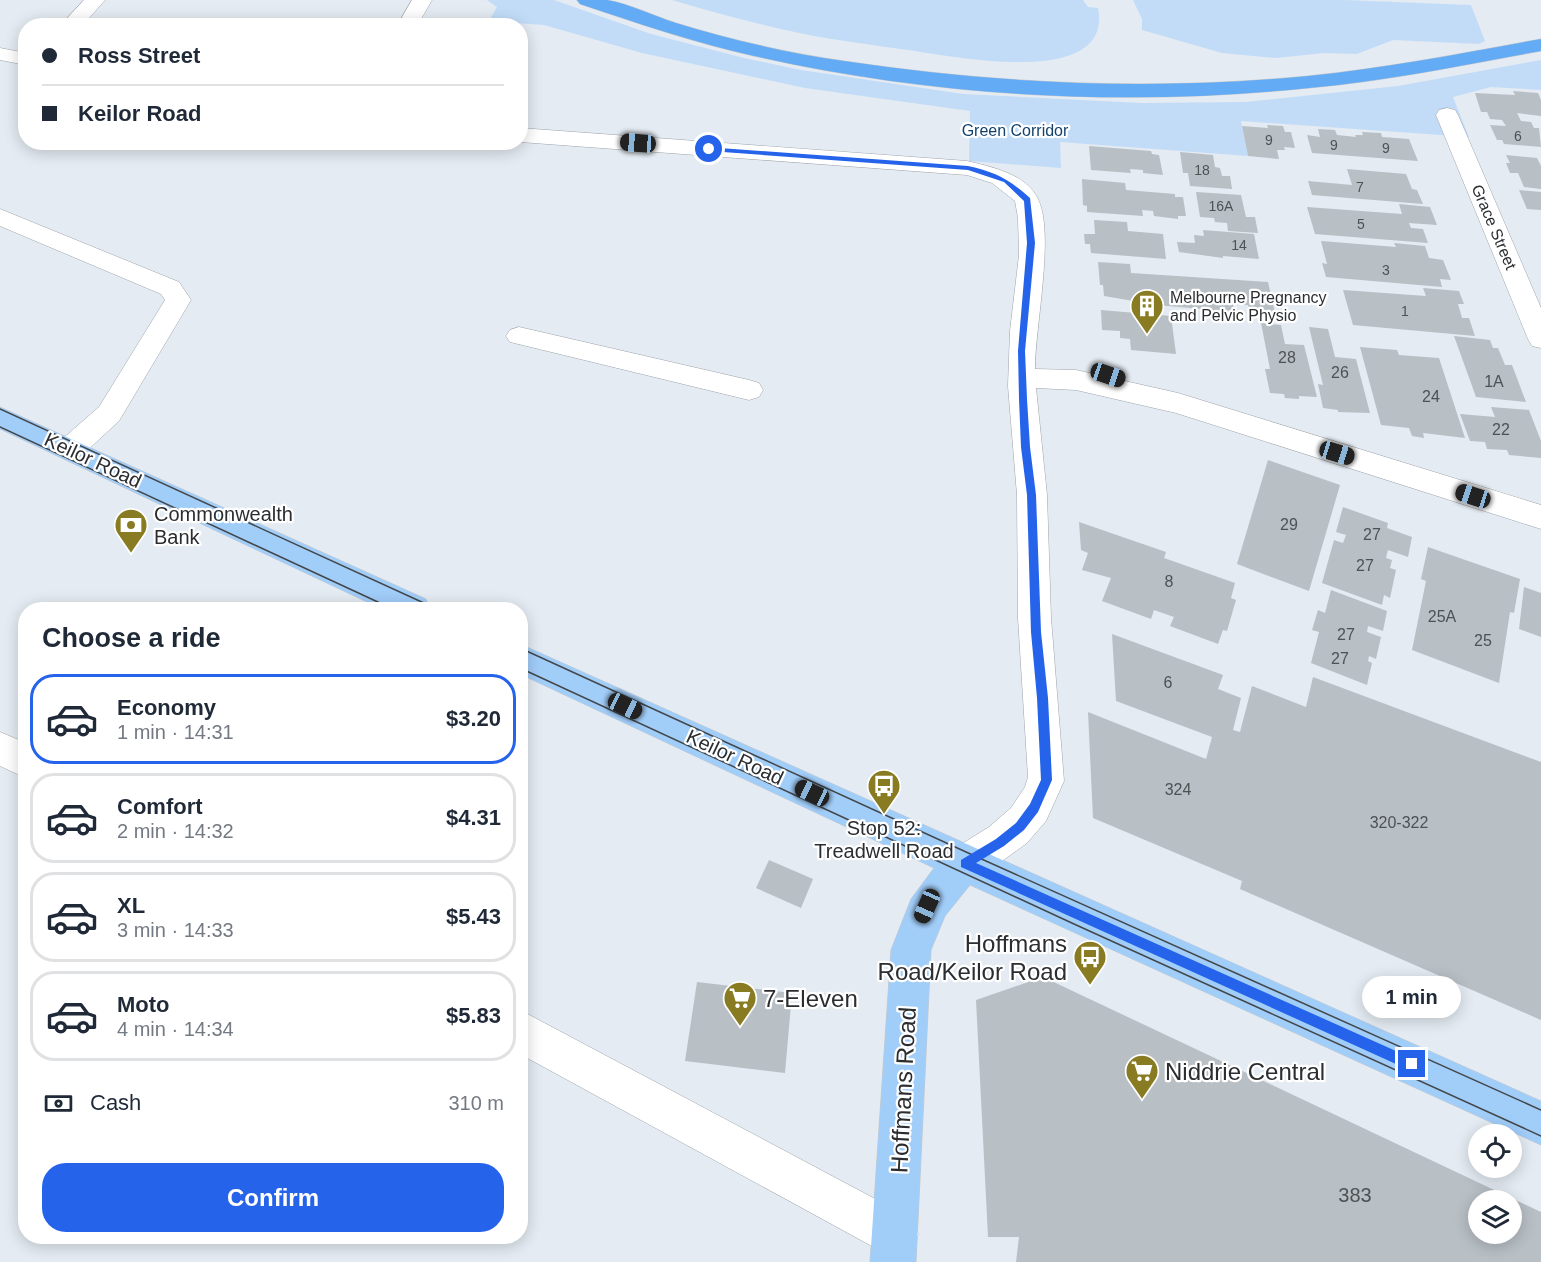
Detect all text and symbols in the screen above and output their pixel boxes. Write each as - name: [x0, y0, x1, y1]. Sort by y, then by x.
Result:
- text: Ross Street: [78, 43, 200, 68]
- text: Keilor Road: [78, 101, 201, 126]
- park label: Green Corridor: [962, 122, 1069, 139]
- house number: 6: [1514, 128, 1522, 144]
- house number: 9: [1265, 132, 1273, 148]
- car: [619, 133, 657, 153]
- route start: [695, 135, 722, 162]
- house number: 9: [1330, 137, 1338, 153]
- house number: 9: [1382, 140, 1390, 156]
- house number: 18: [1194, 162, 1210, 178]
- house number: 7: [1356, 179, 1364, 195]
- street label: Grace Street: [1468, 182, 1520, 273]
- house number: 16A: [1209, 198, 1234, 214]
- house number: 5: [1357, 216, 1365, 232]
- house number: 14: [1231, 237, 1247, 253]
- house number: 3: [1382, 262, 1390, 278]
- building icon: Melbourne Pregnancy and Pelvic Physio: [1129, 288, 1165, 335]
- place label: Melbourne Pregnancy and Pelvic Physio: [1170, 289, 1327, 324]
- house number: 1: [1401, 303, 1409, 319]
- house number: 28: [1278, 349, 1296, 366]
- car: [1088, 361, 1128, 389]
- house number: 26: [1331, 364, 1349, 381]
- house number: 1A: [1484, 373, 1504, 390]
- house number: 24: [1422, 388, 1440, 405]
- house number: 22: [1492, 421, 1510, 438]
- street label: Keilor Road: [41, 428, 145, 492]
- car: [1317, 439, 1357, 467]
- car: [1453, 482, 1493, 510]
- place label: Commonwealth Bank: [154, 503, 293, 548]
- bank icon: Commonwealth Bank: [113, 507, 149, 554]
- house number: 29: [1280, 516, 1298, 533]
- house number: 27: [1363, 526, 1381, 543]
- house number: 27: [1356, 557, 1374, 574]
- house number: 8: [1165, 573, 1174, 590]
- house number: 25A: [1428, 608, 1457, 625]
- text: Choose a ride: [42, 623, 221, 653]
- house number: 27: [1337, 626, 1355, 643]
- house number: 25: [1474, 632, 1492, 649]
- house number: 27: [1331, 650, 1349, 667]
- house number: 6: [1164, 674, 1173, 691]
- car: [605, 690, 645, 722]
- icon: car: [45, 692, 99, 746]
- text: Economy: [117, 695, 216, 720]
- text: $3.20: [446, 706, 501, 731]
- text: 1 min · 14:31: [117, 721, 234, 743]
- street label: Keilor Road: [683, 725, 787, 789]
- bus stop icon: Stop 52: Treadwell Road: [866, 768, 902, 815]
- car: [792, 777, 832, 809]
- house number: 324: [1165, 781, 1191, 798]
- icon: car: [45, 791, 99, 845]
- text: Comfort: [117, 794, 203, 819]
- text: $4.31: [446, 805, 501, 830]
- house number: 320-322: [1370, 814, 1428, 831]
- place label: Stop 52: Treadwell Road: [814, 817, 954, 862]
- text: 2 min · 14:32: [117, 820, 234, 842]
- car: [911, 886, 943, 926]
- icon: car: [45, 890, 99, 944]
- text: XL: [117, 893, 145, 918]
- text: $5.43: [446, 904, 501, 929]
- text: 3 min · 14:33: [117, 919, 234, 941]
- place label: Hoffmans Road/Keilor Road: [878, 930, 1067, 985]
- bus stop icon: Hoffmans Road/Keilor Road: [1072, 939, 1108, 986]
- callout: 1 min: [1362, 977, 1462, 1019]
- supermarket icon: 7-Eleven: [722, 980, 758, 1027]
- place label: 7-Eleven: [763, 985, 858, 1012]
- text: 1 min: [1385, 986, 1438, 1008]
- icon: car: [45, 989, 99, 1043]
- text: Moto: [117, 992, 170, 1017]
- text: $5.83: [446, 1003, 501, 1028]
- street label: Hoffmans Road: [885, 1006, 921, 1174]
- text: 4 min · 14:34: [117, 1018, 234, 1040]
- route end: [1398, 1050, 1425, 1077]
- supermarket icon: Niddrie Central: [1124, 1053, 1160, 1100]
- place label: Niddrie Central: [1165, 1058, 1325, 1085]
- icon: cash: [42, 1087, 75, 1120]
- text: Cash: [90, 1090, 141, 1115]
- text: 310 m: [448, 1092, 504, 1114]
- map controls: [1468, 1124, 1522, 1244]
- button: locate: [1468, 1124, 1522, 1178]
- button: Confirm: [42, 1163, 504, 1232]
- house number: 383: [1338, 1184, 1372, 1206]
- button: layers: [1468, 1190, 1522, 1244]

